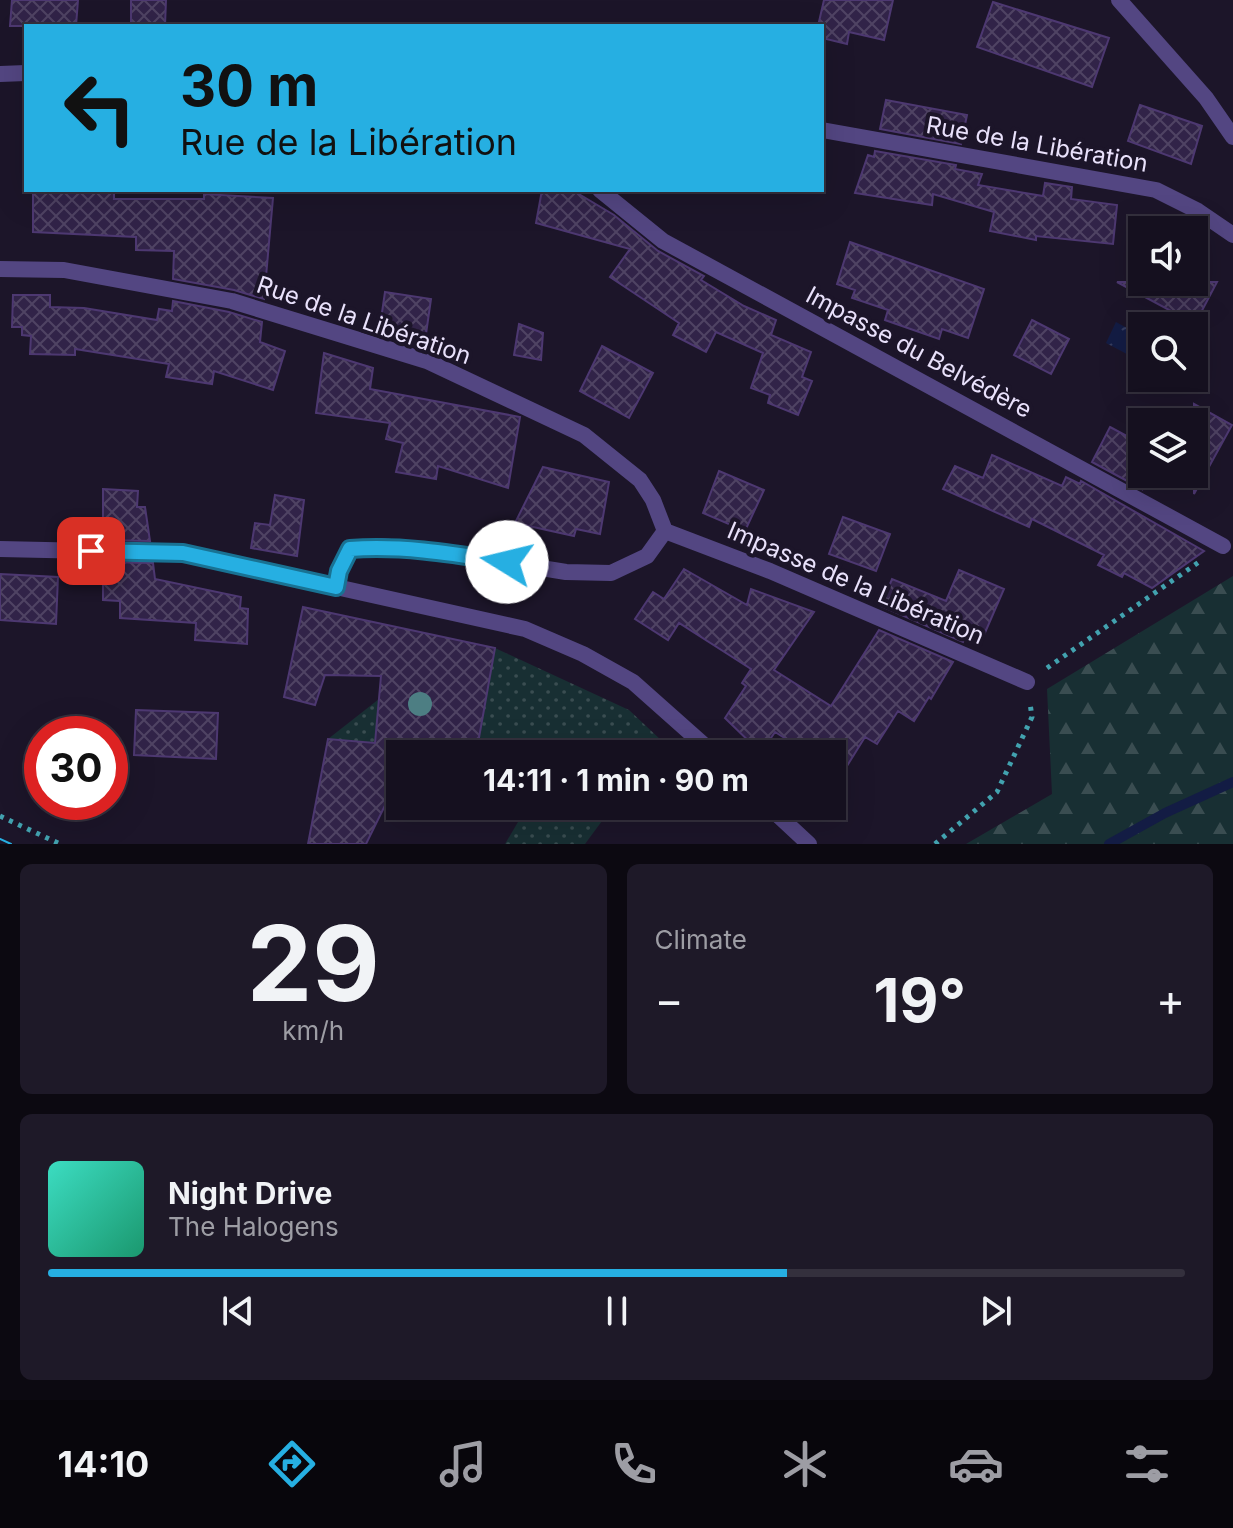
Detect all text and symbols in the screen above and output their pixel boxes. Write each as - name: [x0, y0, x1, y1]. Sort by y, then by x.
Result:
- text: 30 m: [180, 52, 318, 120]
- icon: left: [48, 56, 152, 160]
- street label: Rue de la Libération: [924, 110, 1150, 178]
- text: Rue de la Libération: [180, 120, 517, 164]
- map controls: [1128, 216, 1208, 488]
- button: sound: [1128, 216, 1208, 296]
- street label: Rue de la Libération: [253, 270, 475, 370]
- street label: Impasse du Belvédère: [801, 280, 1037, 424]
- button: search: [1128, 312, 1208, 392]
- button: layers: [1128, 408, 1208, 488]
- street label: Impasse de la Libération: [723, 516, 989, 650]
- pin: [57, 517, 125, 585]
- position arrow: [465, 520, 549, 604]
- icon: arrive: [69, 529, 113, 573]
- speed limit sign: 30: [24, 716, 128, 820]
- text: 14:11 · 1 min · 90 m: [483, 762, 749, 798]
- text: 29: [247, 900, 380, 1026]
- text: Climate: [655, 924, 747, 955]
- text: 19°: [874, 964, 966, 1036]
- text: −: [655, 973, 684, 1027]
- text: +: [1156, 973, 1185, 1027]
- text: km/h: [282, 1015, 344, 1046]
- text: Night Drive: [168, 1175, 332, 1211]
- text: The Halogens: [168, 1211, 339, 1242]
- icon: previous: [216, 1289, 260, 1333]
- icon: pause: [595, 1289, 639, 1333]
- icon: next: [974, 1289, 1018, 1333]
- icon: directions: [264, 1436, 320, 1492]
- icon: music: [435, 1436, 491, 1492]
- icon: phone: [606, 1436, 662, 1492]
- icon: climate: [777, 1436, 833, 1492]
- icon: car: [948, 1436, 1004, 1492]
- icon: filters: [1119, 1436, 1175, 1492]
- text: 14:10: [58, 1442, 149, 1486]

